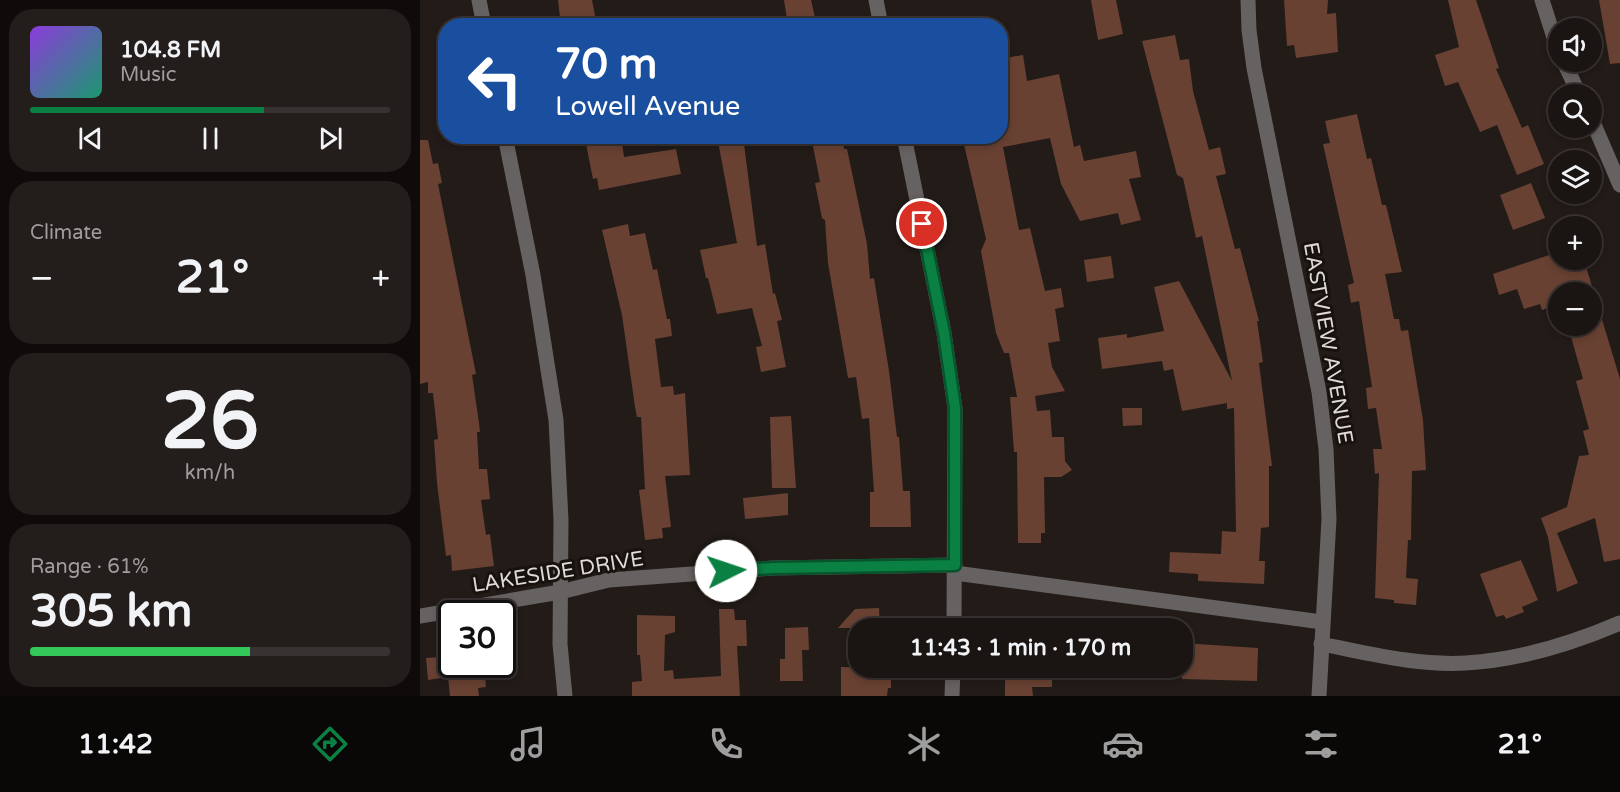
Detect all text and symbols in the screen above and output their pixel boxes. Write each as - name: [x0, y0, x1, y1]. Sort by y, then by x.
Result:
- map controls: [1548, 18, 1602, 336]
- button: sound: [1548, 18, 1602, 72]
- text: 104.8 FM: [120, 37, 221, 63]
- text: 70 m: [555, 39, 657, 90]
- icon: left: [456, 42, 534, 120]
- text: Music: [120, 63, 176, 87]
- button: search: [1548, 84, 1602, 138]
- text: Lowell Avenue: [555, 90, 740, 123]
- icon: previous: [74, 122, 107, 155]
- icon: pause: [194, 122, 227, 155]
- icon: next: [314, 122, 347, 155]
- button: layers: [1548, 150, 1602, 204]
- pin: [896, 198, 947, 249]
- icon: arrive: [905, 207, 938, 240]
- button: +: [1548, 216, 1602, 270]
- text: Climate: [30, 221, 102, 245]
- street label: EASTVIEW AVENUE: [1298, 240, 1358, 446]
- text: 21°: [176, 251, 249, 305]
- text: −: [30, 259, 54, 298]
- text: +: [371, 259, 390, 298]
- button: −: [1548, 282, 1602, 336]
- text: 26: [161, 375, 259, 469]
- text: km/h: [185, 461, 235, 485]
- position arrow: [694, 539, 758, 603]
- street label: LAKESIDE DRIVE: [471, 546, 645, 598]
- text: Range · 61%: [30, 555, 149, 579]
- text: 305 km: [30, 585, 192, 639]
- speed limit sign: 30: [438, 600, 516, 678]
- text: 11:43 · 1 min · 170 m: [910, 635, 1131, 661]
- icon: directions: [309, 723, 351, 765]
- icon: music: [507, 723, 549, 765]
- icon: phone: [705, 723, 747, 765]
- icon: climate: [903, 723, 945, 765]
- icon: car: [1102, 723, 1144, 765]
- icon: filters: [1300, 723, 1342, 765]
- text: 11:42: [78, 728, 153, 761]
- text: 21°: [1498, 728, 1542, 761]

